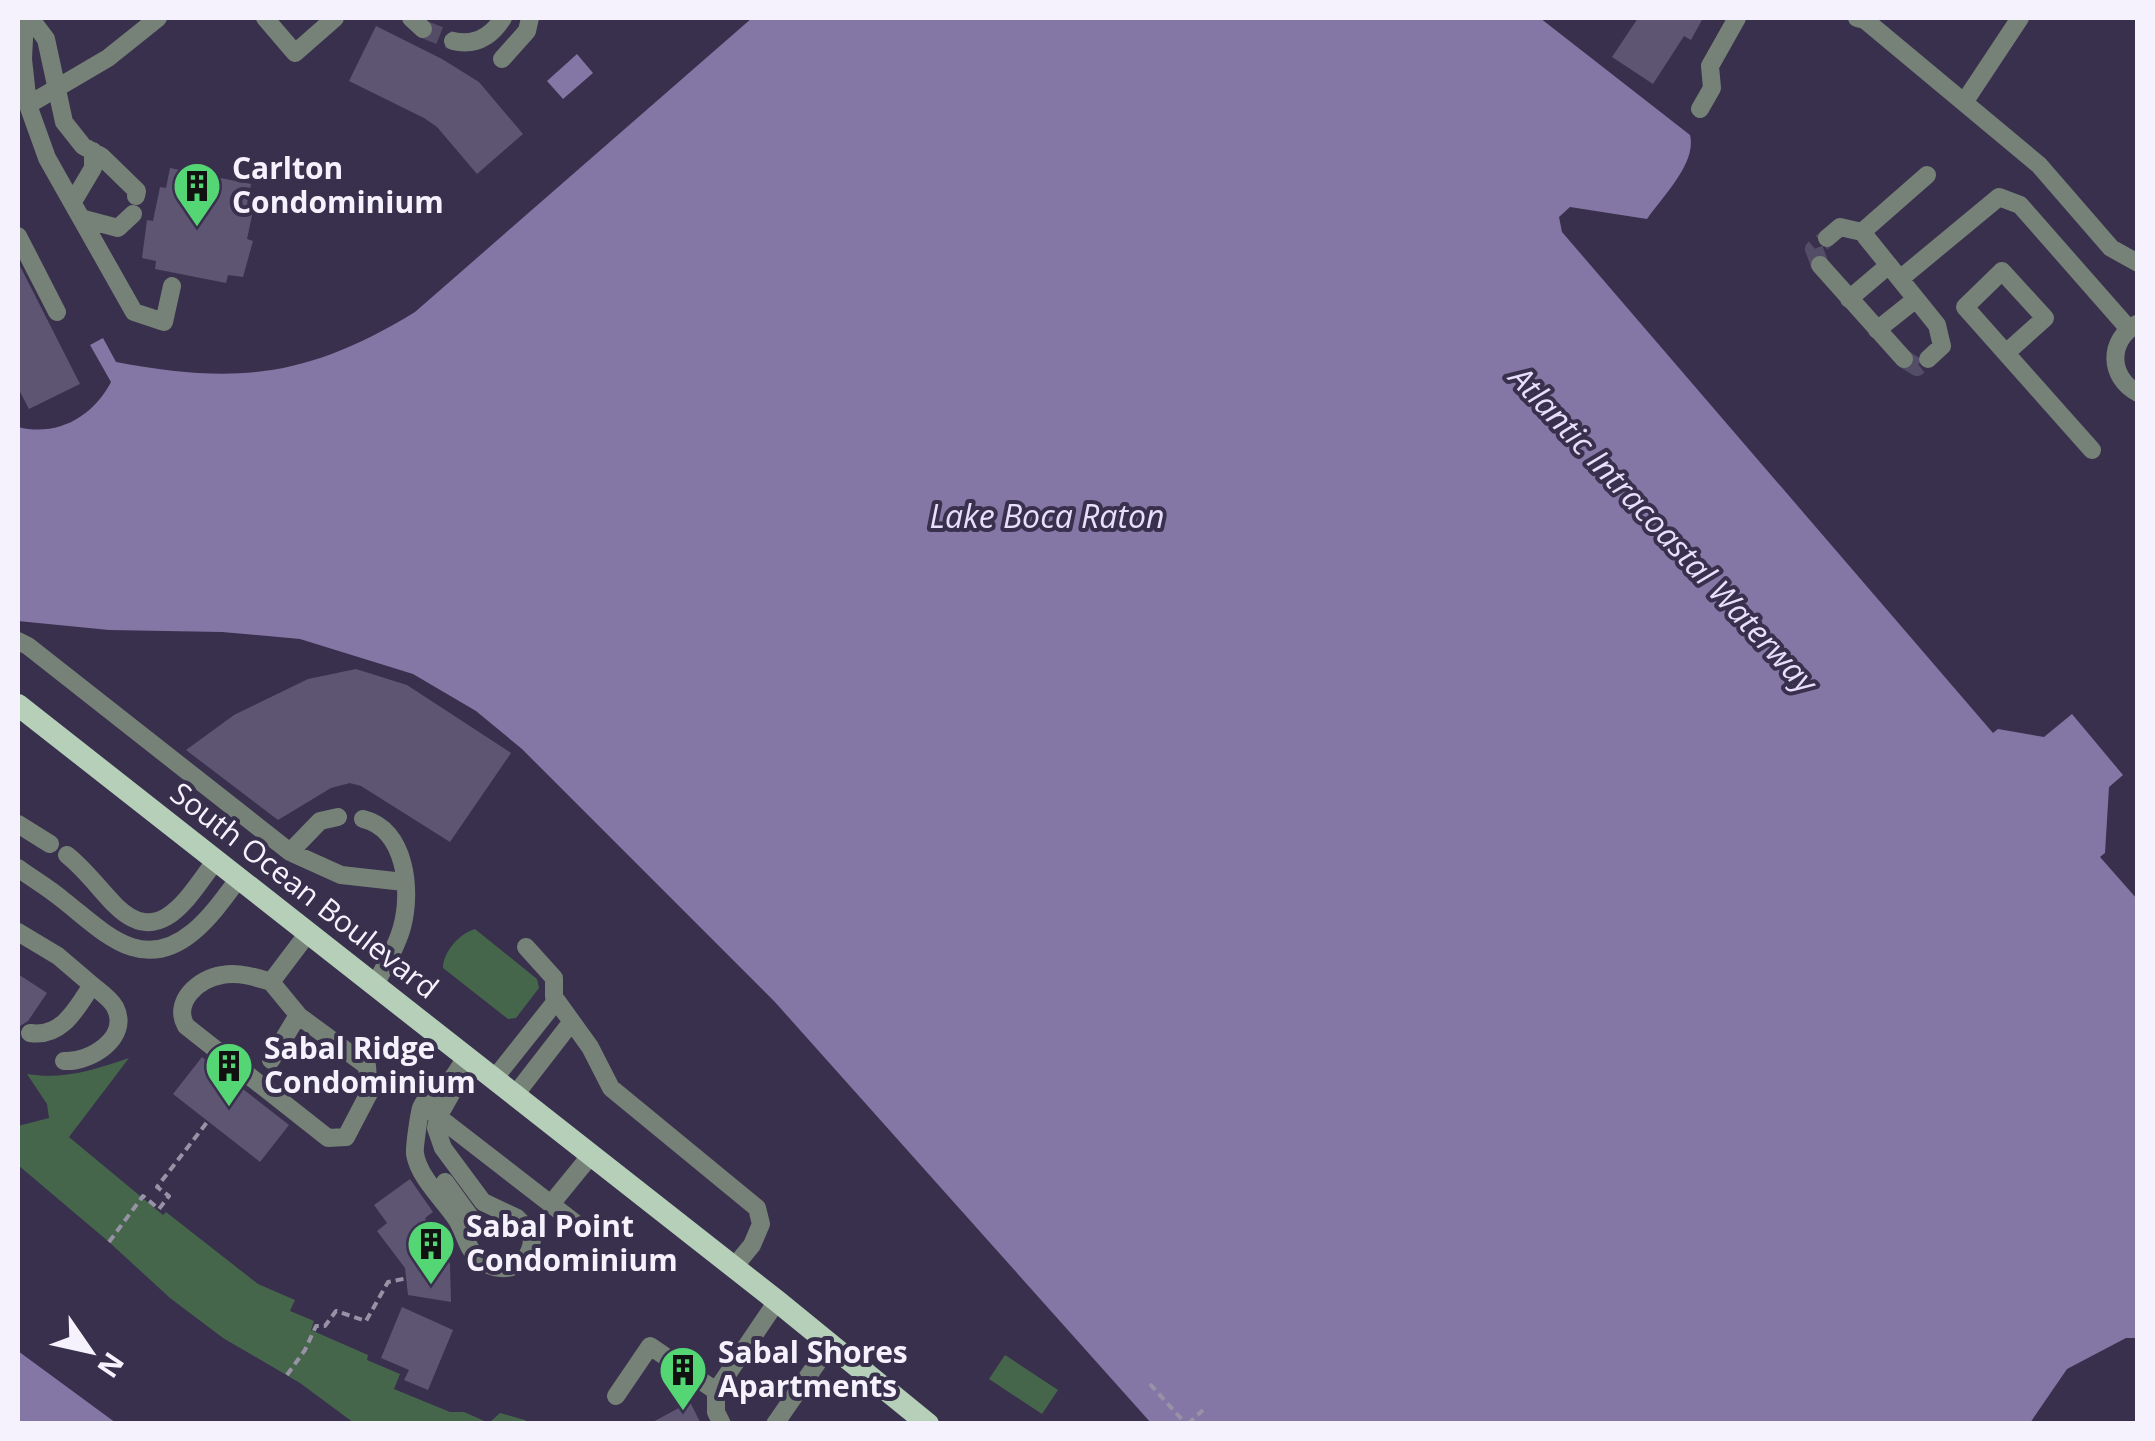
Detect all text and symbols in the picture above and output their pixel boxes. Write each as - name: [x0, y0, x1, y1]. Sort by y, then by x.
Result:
- place label: Carlton Condominium: [232, 147, 444, 222]
- building icon: Carlton Condominium: [171, 160, 223, 228]
- water label: Atlantic Intracoastal Waterway: [1500, 355, 1829, 703]
- water label: Lake Boca Raton: [930, 494, 1164, 537]
- street label: South Ocean Boulevard: [162, 772, 447, 1007]
- place label: Sabal Ridge Condominium: [264, 1027, 476, 1102]
- building icon: Sabal Ridge Condominium: [203, 1040, 255, 1108]
- place label: Sabal Point Condominium: [466, 1205, 678, 1280]
- building icon: Sabal Point Condominium: [405, 1218, 457, 1286]
- north arrow: [40, 1301, 140, 1401]
- place label: Sabal Shores Apartments: [718, 1331, 908, 1406]
- building icon: Sabal Shores Apartments: [657, 1344, 709, 1412]
- text: N: [89, 1345, 134, 1386]

